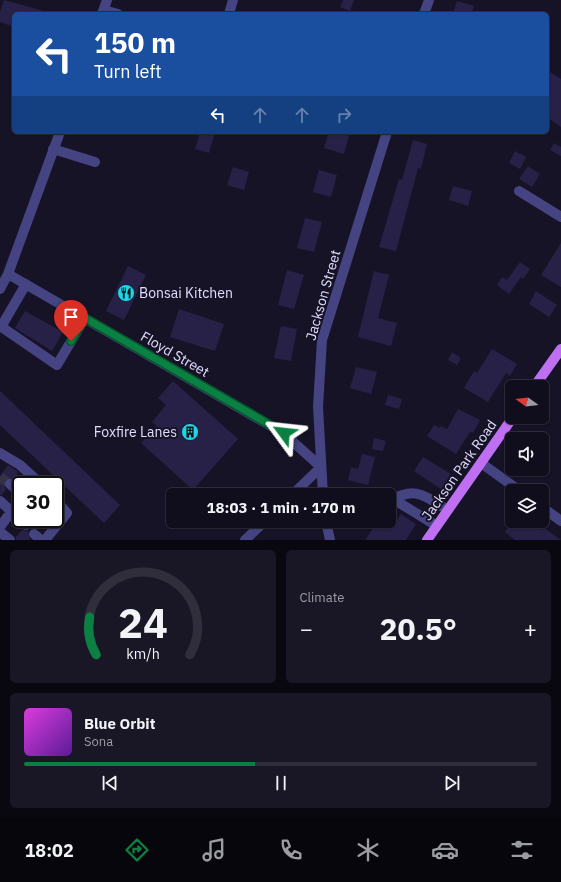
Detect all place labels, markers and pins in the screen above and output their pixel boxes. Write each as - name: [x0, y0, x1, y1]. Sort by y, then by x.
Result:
- restaurant icon: Bonsai Kitchen: [116, 283, 136, 303]
- place label: Bonsai Kitchen: [139, 284, 233, 302]
- pin: [54, 300, 88, 341]
- building icon: Foxfire Lanes: [180, 422, 200, 442]
- place label: Foxfire Lanes: [94, 423, 177, 441]

